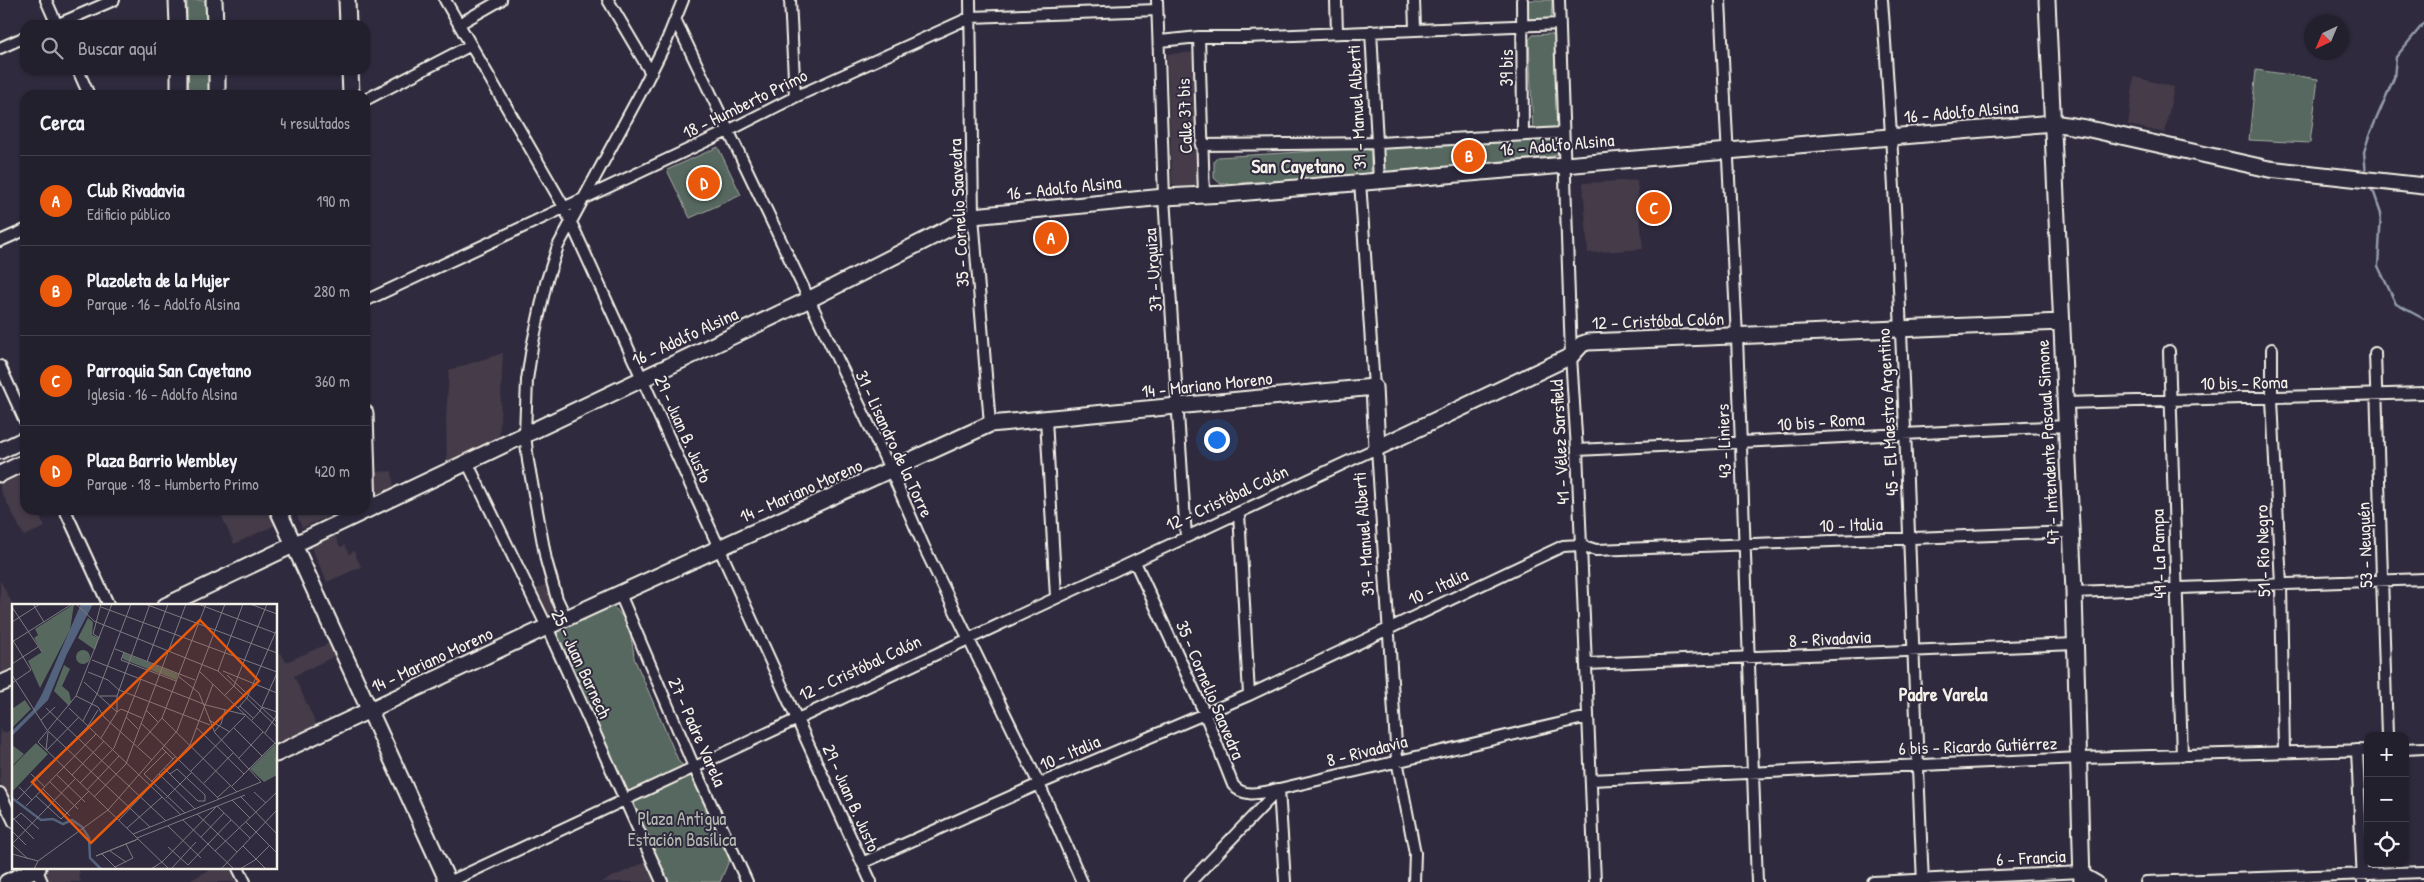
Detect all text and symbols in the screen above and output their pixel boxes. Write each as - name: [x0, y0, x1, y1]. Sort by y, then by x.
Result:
- north arrow: [2304, 15, 2349, 60]
- search box: [20, 20, 370, 75]
- icon: search: [38, 34, 66, 62]
- text: Buscar aquí: [78, 35, 157, 61]
- street label: 39 - Manuel Alberti: [1341, 44, 1372, 170]
- street label: 39 bis: [1494, 49, 1519, 87]
- street label: 18 - Humberto Primo: [678, 63, 811, 145]
- street label: Calle 37 bis: [1171, 78, 1198, 154]
- street label: 16 - Adolfo Alsina: [1903, 94, 2019, 129]
- text: Cerca: [40, 108, 84, 137]
- text: 4 resultados: [280, 112, 350, 134]
- street label: 16 - Adolfo Alsina: [1499, 127, 1615, 162]
- pin: B: [1453, 137, 1485, 175]
- street label: 35 - Cornelio Saavedra: [942, 138, 975, 288]
- district label: San Cayetano: [1252, 153, 1345, 180]
- pin: D: [688, 164, 720, 202]
- street label: 16 - Adolfo Alsina: [1006, 169, 1122, 206]
- text: Club Rivadavia: [87, 177, 184, 203]
- pin: C: [1638, 189, 1670, 227]
- text: A: [52, 190, 60, 212]
- text: 190 m: [317, 190, 350, 212]
- text: Edificio público: [87, 203, 171, 225]
- pin: A: [1035, 219, 1067, 257]
- street label: 37 - Urquiza: [1137, 227, 1168, 313]
- text: Plazoleta de la Mujer: [87, 267, 230, 293]
- text: B: [52, 280, 60, 302]
- text: 280 m: [314, 280, 350, 302]
- text: Parque · 16 - Adolfo Alsina: [87, 293, 240, 315]
- street label: 16 - Adolfo Alsina: [628, 301, 742, 372]
- street label: 12 - Cristóbal Colón: [1591, 306, 1725, 335]
- street label: 45 - El Maestro Argentino: [1871, 328, 1904, 496]
- street label: 47 - Intendente Pascual Simone: [2030, 339, 2065, 545]
- text: Parroquia San Cayetano: [87, 357, 251, 383]
- street label: 14 - Mariano Moreno: [1140, 365, 1274, 404]
- street label: 31 - Lisandro de la Torre: [849, 366, 939, 521]
- street label: 10 bis - Roma: [2200, 369, 2288, 396]
- text: C: [52, 370, 60, 392]
- text: 360 m: [315, 370, 350, 392]
- street label: 29 - Juan B. Justo: [649, 371, 718, 486]
- street label: 41 - Vélez Sarsfield: [1544, 379, 1575, 505]
- text: Iglesia · 16 - Adolfo Alsina: [87, 383, 237, 405]
- street label: 43 - Liniers: [1710, 403, 1737, 479]
- street label: 10 bis - Roma: [1777, 406, 1865, 437]
- your location: [1204, 427, 1230, 453]
- text: Plaza Barrio Wembley: [87, 447, 237, 473]
- street label: 14 - Mariano Moreno: [736, 452, 866, 529]
- street label: 12 - Cristóbal Colón: [1161, 458, 1292, 537]
- text: D: [52, 460, 60, 482]
- text: 420 m: [315, 460, 350, 482]
- street label: 39 - Manuel Alberti: [1347, 471, 1380, 597]
- text: Parque · 18 - Humberto Primo: [87, 473, 259, 495]
- street label: 53 - Neuquén: [2351, 502, 2378, 588]
- street label: 51 - Río Negro: [2248, 504, 2277, 598]
- street label: 49 - La Pampa: [2144, 509, 2173, 599]
- street label: 10 - Italia: [1819, 511, 1883, 538]
- street label: 10 - Italia: [1404, 562, 1472, 611]
- inset map: [12, 604, 278, 870]
- street label: 25 - Juan Barnech: [545, 605, 618, 723]
- street label: 35 - Cornelio Saavedra: [1170, 617, 1251, 763]
- street label: 14 - Mariano Moreno: [367, 620, 497, 699]
- street label: 8 - Rivadavia: [1788, 624, 1872, 653]
- street label: 12 - Cristóbal Colón: [794, 628, 925, 707]
- street label: 27 - Padre Varela: [662, 673, 733, 790]
- district label: Padre Varela: [1899, 681, 1988, 707]
- street label: 8 - Rivadavia: [1324, 728, 1410, 773]
- street label: 10 - Italia: [1036, 729, 1104, 776]
- street label: 6 bis - Ricardo Gutiérrez: [1898, 730, 2058, 761]
- map controls: [2364, 732, 2409, 867]
- button: +: [2364, 732, 2409, 777]
- street label: 29 - Juan B. Justo: [817, 740, 886, 855]
- button: −: [2364, 777, 2409, 822]
- park label: Plaza Antigua Estación Basílica: [628, 806, 736, 852]
- button: locate: [2364, 822, 2409, 867]
- street label: 6 - Francia: [1996, 843, 2066, 872]

